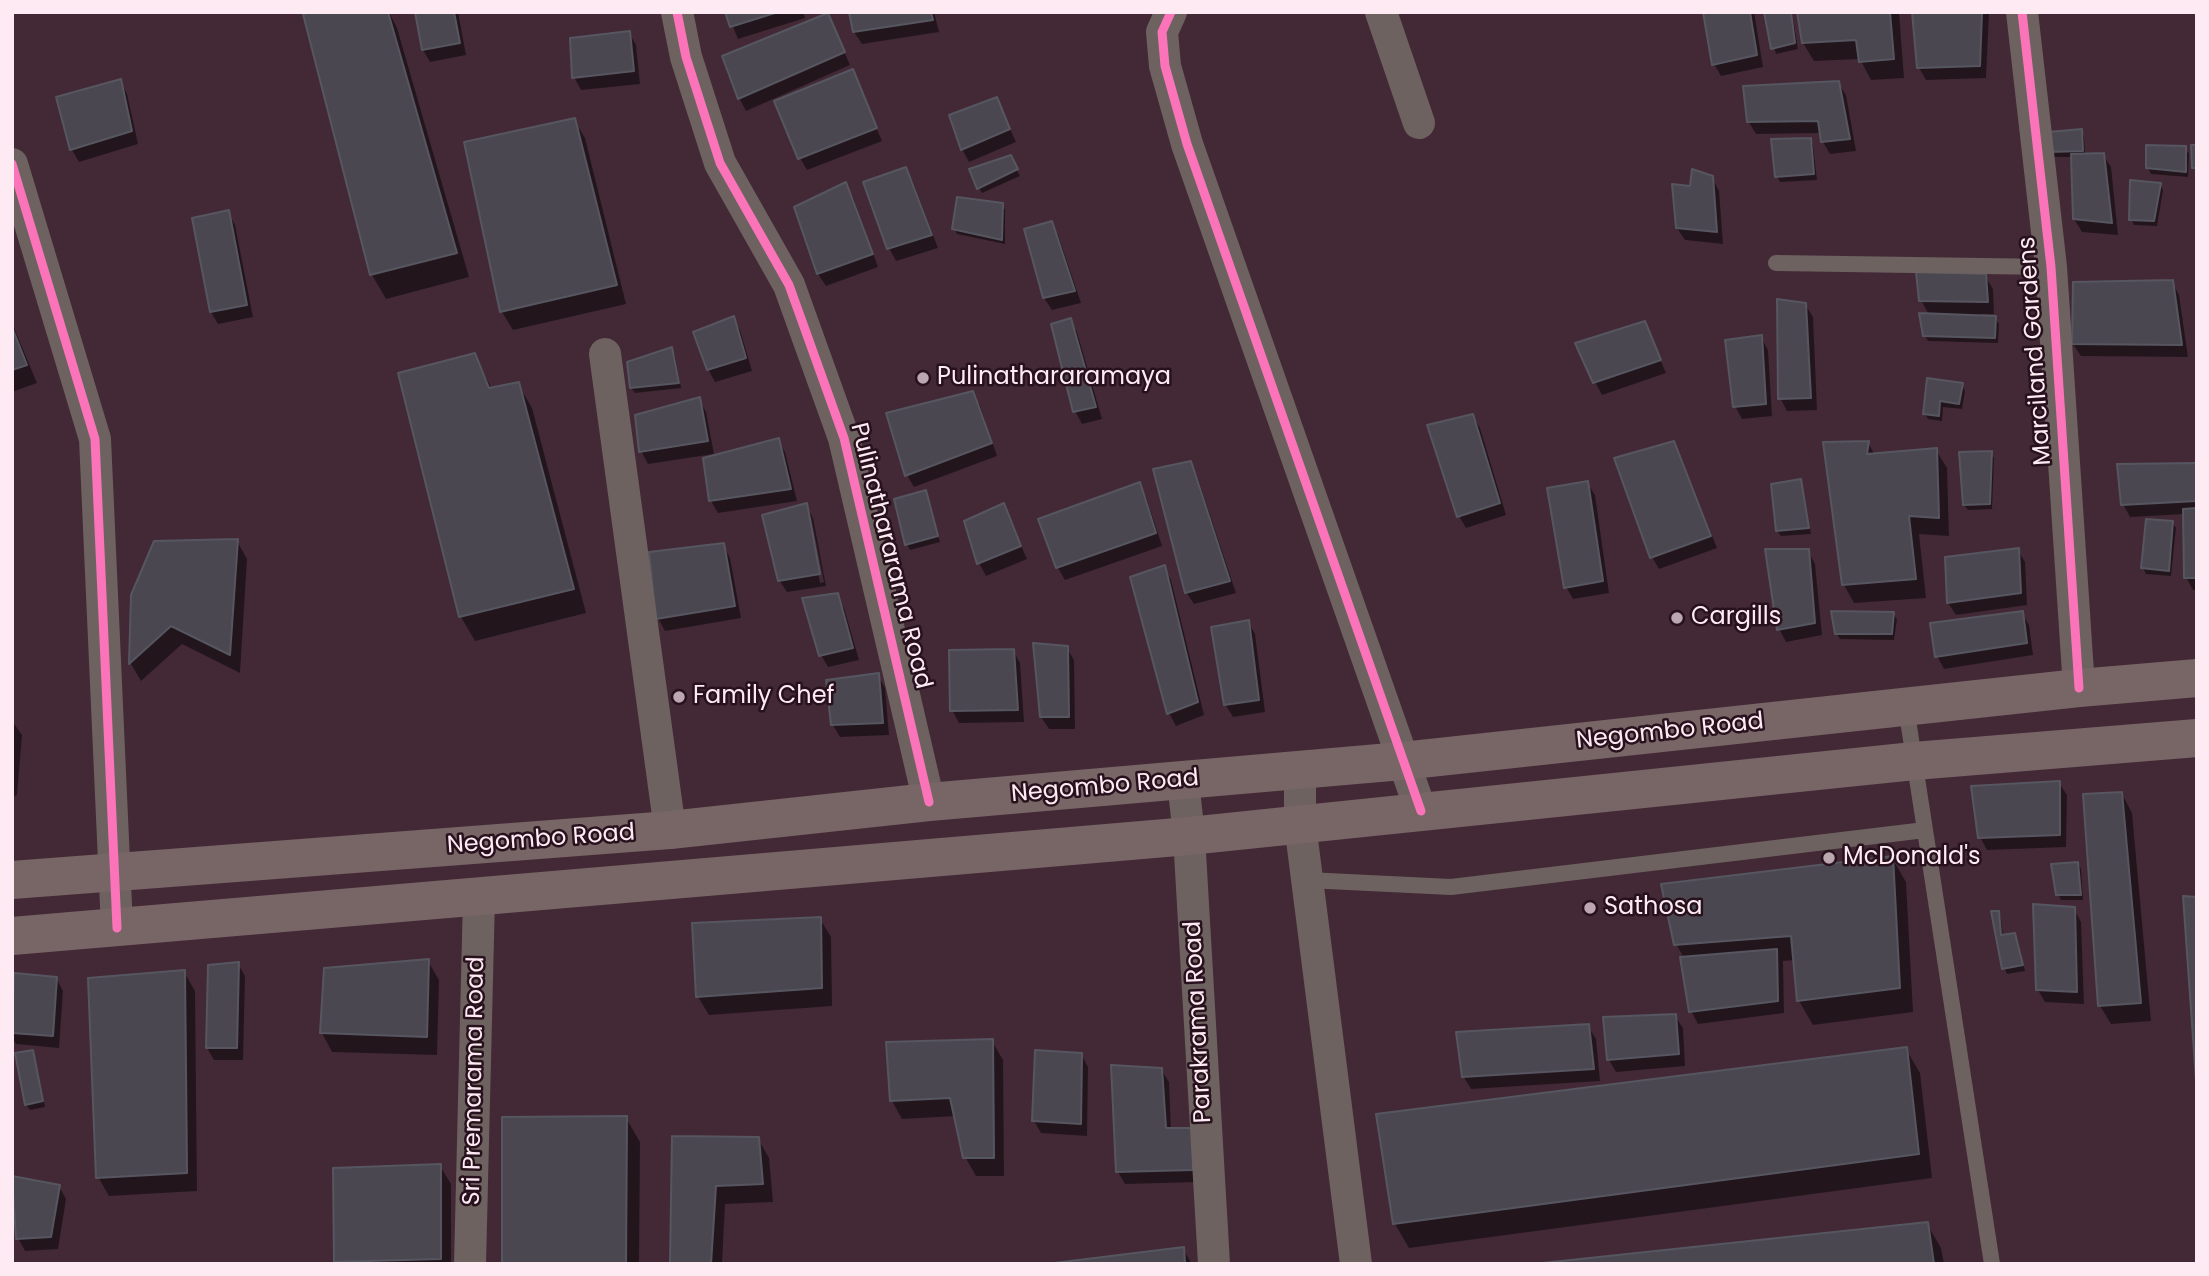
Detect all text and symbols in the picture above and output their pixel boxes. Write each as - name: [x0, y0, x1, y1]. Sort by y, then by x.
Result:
- street label: Marciland Gardens: [2014, 236, 2058, 466]
- place label: Pulinathararamaya: [937, 364, 1171, 392]
- marker: Pulinathararamaya: [915, 370, 931, 386]
- street label: Pulinathararama Road: [843, 420, 937, 692]
- place label: Cargills: [1691, 604, 1781, 632]
- marker: Cargills: [1669, 610, 1685, 626]
- place label: Family Chef: [693, 683, 834, 711]
- marker: Family Chef: [671, 689, 687, 705]
- street label: Negombo Road: [1575, 708, 1765, 756]
- street label: Negombo Road: [1010, 764, 1200, 810]
- street label: Negombo Road: [446, 819, 636, 861]
- place label: McDonald's: [1843, 844, 1981, 872]
- marker: McDonald's: [1821, 850, 1837, 866]
- place label: Sathosa: [1604, 894, 1703, 922]
- marker: Sathosa: [1582, 900, 1598, 916]
- street label: Parakrama Road: [1179, 920, 1219, 1124]
- street label: Sri Premarama Road: [458, 956, 492, 1206]

